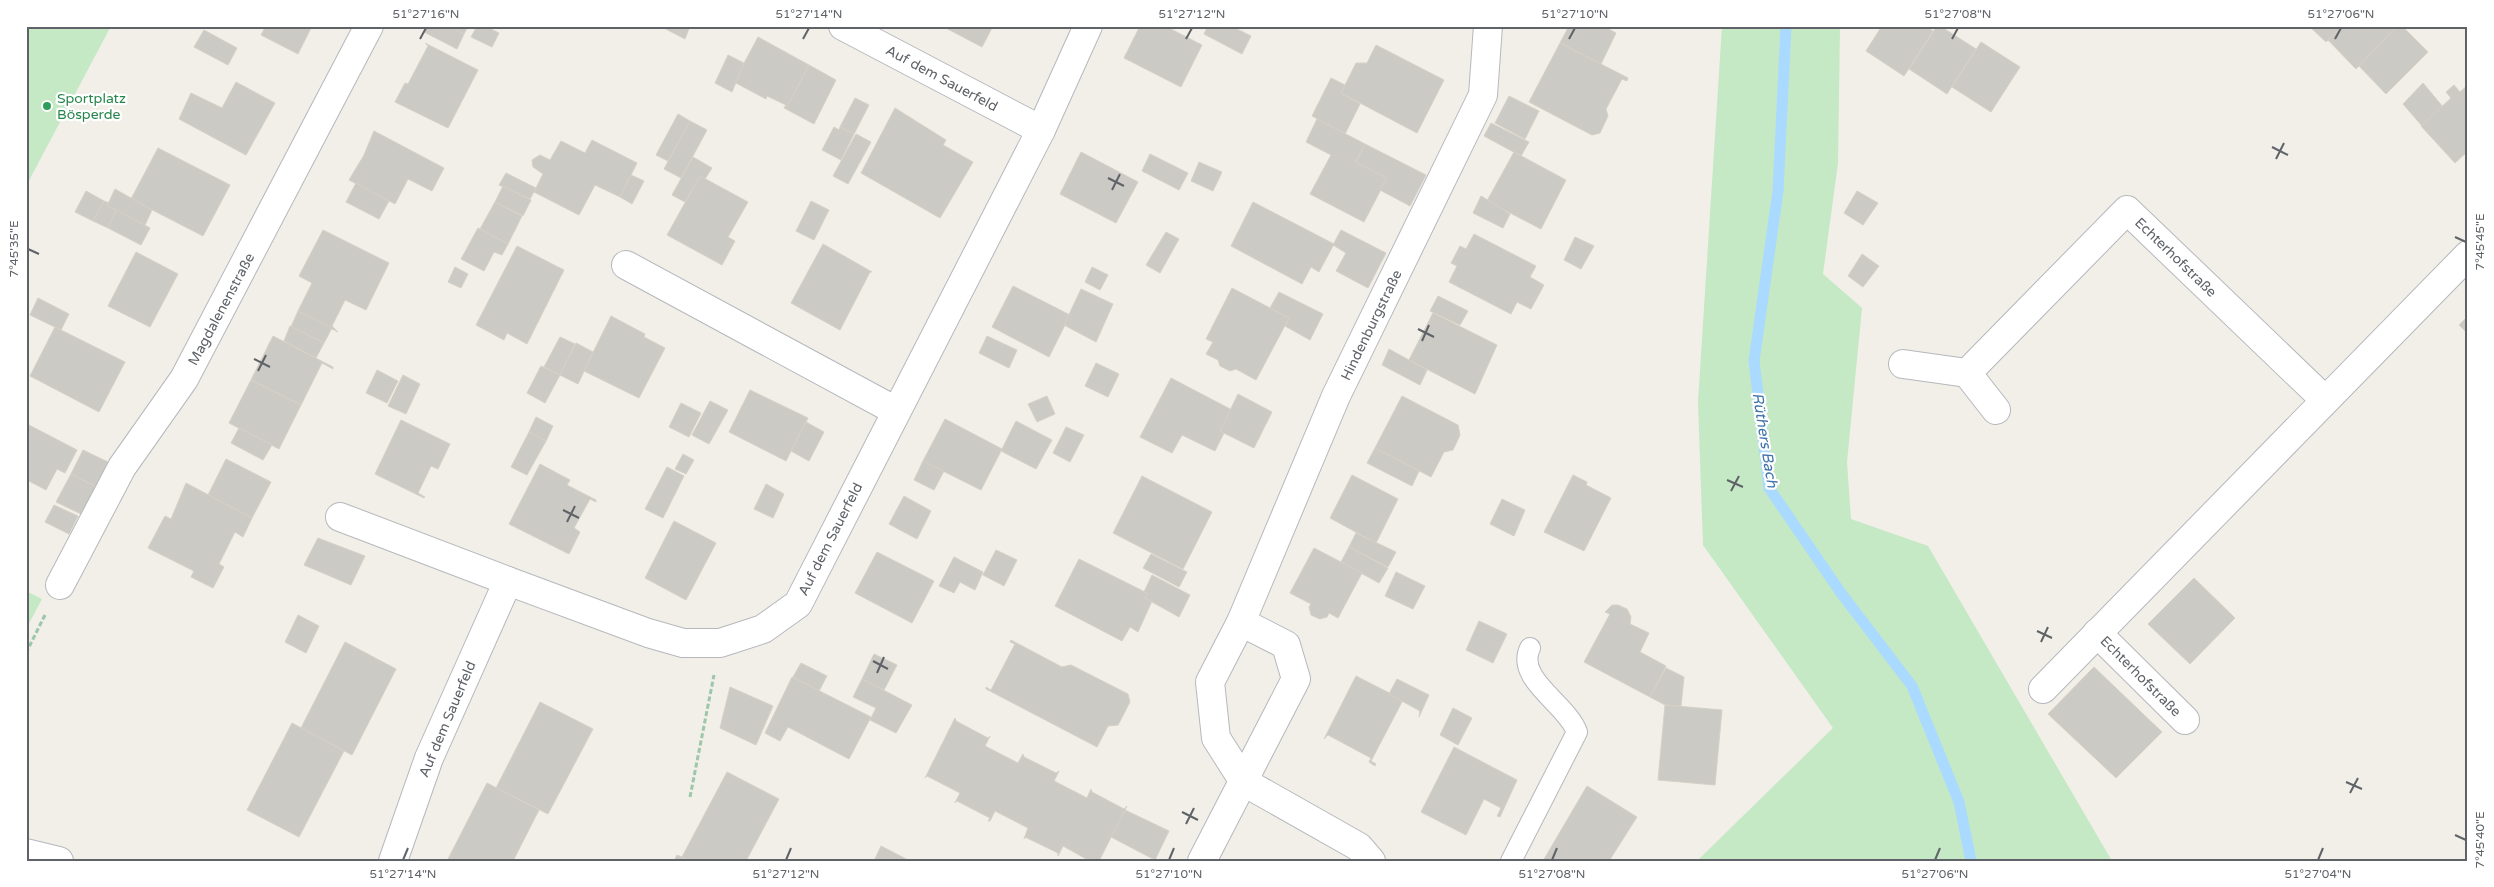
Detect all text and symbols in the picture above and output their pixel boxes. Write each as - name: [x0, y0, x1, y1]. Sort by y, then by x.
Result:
- text: 51°27'16"N: [393, 7, 460, 21]
- text: 51°27'14"N: [776, 7, 843, 21]
- text: 51°27'12"N: [1159, 7, 1226, 21]
- text: 51°27'10"N: [1542, 7, 1609, 21]
- text: 51°27'08"N: [1925, 7, 1992, 21]
- text: 51°27'06"N: [2308, 7, 2375, 21]
- street label: Auf dem Sauerfeld: [883, 42, 1001, 115]
- place label: Sportplatz Bösperde: [57, 90, 126, 123]
- marker: Sportplatz Bösperde: [41, 100, 53, 112]
- text: 7°45'45"E: [2473, 213, 2487, 271]
- street label: Echterhofstraße: [2131, 214, 2220, 301]
- text: 7°45'35"E: [7, 220, 21, 278]
- street label: Magdalenenstraße: [185, 250, 258, 368]
- street label: Hindenburgstraße: [1337, 267, 1406, 383]
- water label: Rüthers Bach: [1749, 391, 1782, 490]
- street label: Auf dem Sauerfeld: [795, 480, 866, 599]
- street label: Echterhofstraße: [2097, 632, 2185, 720]
- street label: Auf dem Sauerfeld: [415, 659, 480, 780]
- text: 7°45'40"E: [2473, 811, 2487, 869]
- text: 51°27'14"N: [370, 867, 437, 881]
- text: 51°27'12"N: [753, 867, 820, 881]
- text: 51°27'10"N: [1136, 867, 1203, 881]
- text: 51°27'08"N: [1519, 867, 1586, 881]
- text: 51°27'06"N: [1902, 867, 1969, 881]
- text: 51°27'04"N: [2285, 867, 2352, 881]

